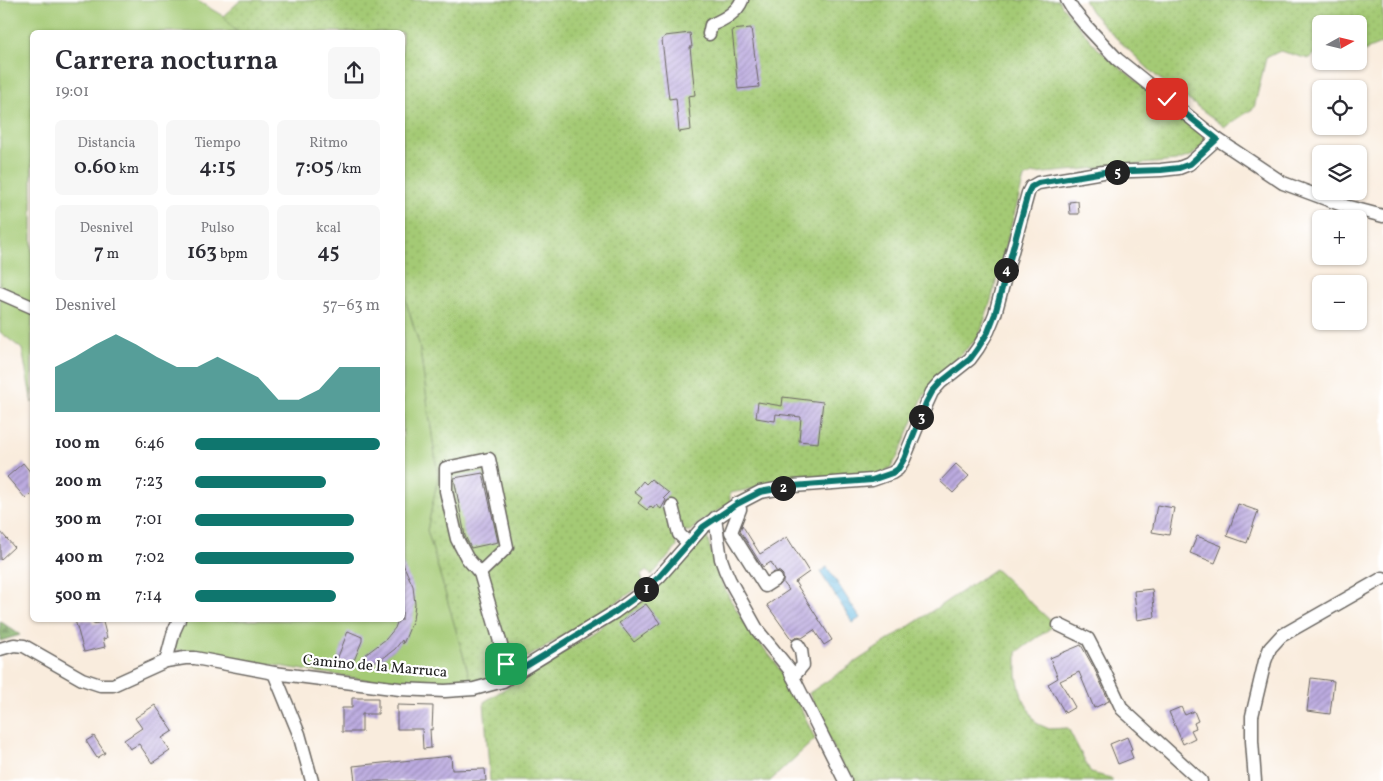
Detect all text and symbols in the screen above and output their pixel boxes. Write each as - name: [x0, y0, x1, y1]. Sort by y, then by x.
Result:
- north arrow: [1312, 15, 1368, 70]
- map controls: [1312, 15, 1367, 330]
- text: Carrera nocturna: [55, 42, 278, 81]
- button: share: [328, 47, 380, 99]
- pin: [1146, 78, 1188, 120]
- button: locate: [1312, 80, 1367, 135]
- text: 19:01: [55, 81, 89, 103]
- icon: check: [1153, 85, 1181, 113]
- text: Distancia: [77, 134, 136, 153]
- text: Tiempo: [194, 134, 241, 153]
- text: Ritmo: [309, 134, 348, 153]
- button: layers: [1312, 145, 1367, 200]
- text: 0.60: [74, 153, 116, 182]
- text: 4:15: [199, 153, 236, 182]
- text: 7:05: [295, 153, 334, 182]
- text: km: [116, 160, 139, 179]
- text: /km: [334, 160, 362, 179]
- pin: 5: [1104, 160, 1130, 184]
- text: 5: [1114, 163, 1121, 182]
- button: +: [1312, 210, 1367, 265]
- text: Desnivel: [80, 219, 133, 238]
- text: Pulso: [201, 219, 234, 238]
- text: kcal: [316, 219, 341, 238]
- text: 7: [94, 238, 104, 267]
- text: 163: [187, 238, 217, 267]
- text: 45: [317, 238, 340, 267]
- text: m: [104, 245, 119, 264]
- text: bpm: [217, 245, 248, 264]
- pin: 4: [994, 258, 1018, 282]
- text: 4: [1002, 261, 1011, 280]
- button: −: [1312, 275, 1367, 330]
- text: Desnivel: [55, 295, 116, 317]
- text: 57–63 m: [322, 295, 380, 317]
- pin: 3: [908, 404, 934, 430]
- text: 3: [918, 408, 925, 427]
- text: 100 m: [55, 433, 100, 455]
- text: 6:46: [135, 433, 164, 455]
- text: 200 m: [55, 471, 102, 493]
- text: 7:23: [135, 471, 163, 493]
- pin: 2: [770, 476, 796, 500]
- text: 2: [780, 479, 787, 498]
- text: 300 m: [55, 509, 101, 531]
- text: 7:01: [135, 509, 162, 531]
- text: 400 m: [55, 547, 103, 569]
- text: 7:02: [135, 547, 165, 569]
- pin: 1: [634, 576, 658, 602]
- text: 1: [644, 580, 649, 599]
- text: 500 m: [55, 585, 101, 607]
- text: 7:14: [135, 585, 162, 607]
- pin: [485, 643, 527, 685]
- street label: Camino de la Marruca: [302, 650, 448, 684]
- icon: arrive: [492, 650, 520, 678]

